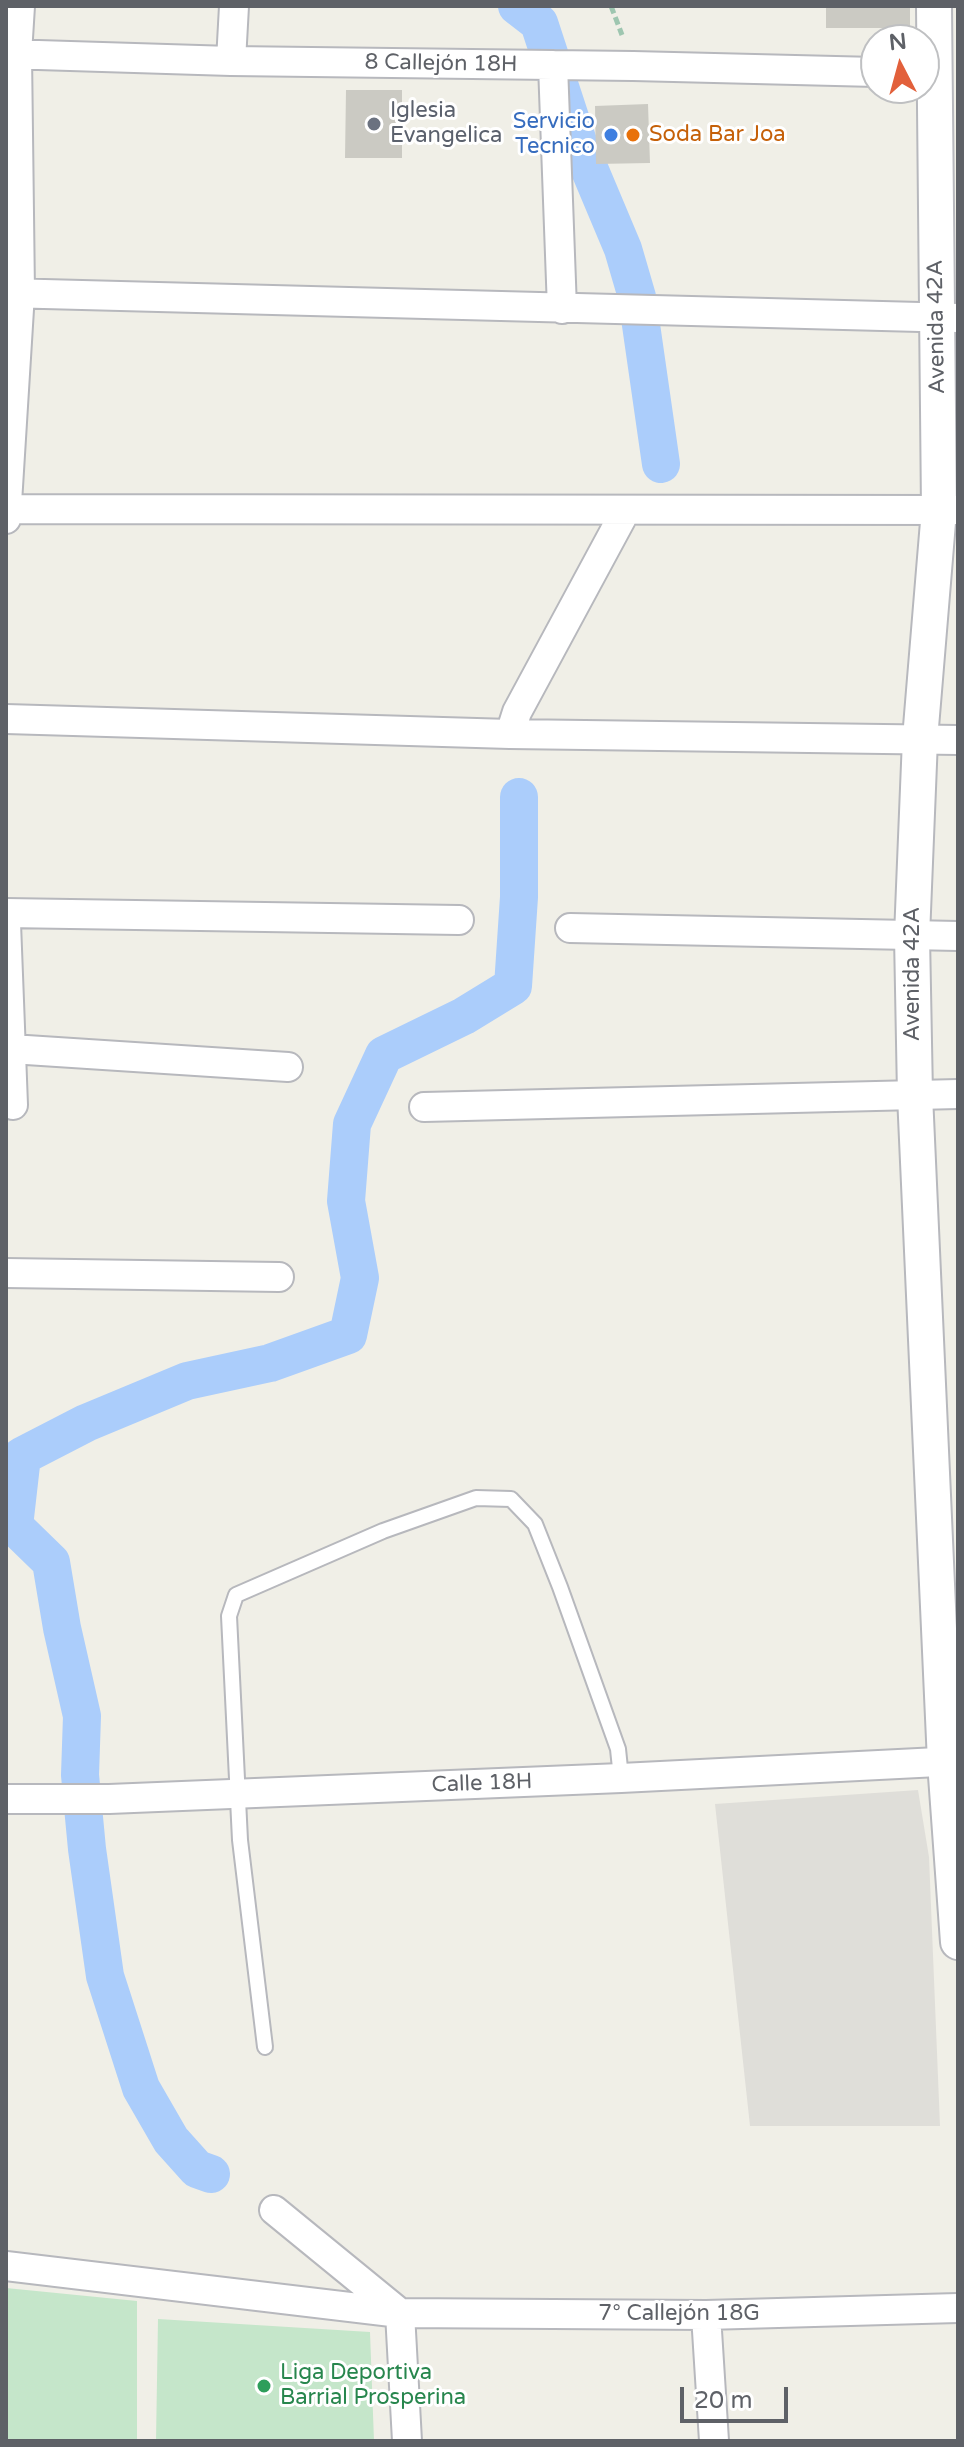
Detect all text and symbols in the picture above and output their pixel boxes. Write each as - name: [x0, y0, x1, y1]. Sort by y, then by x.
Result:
- north arrow: [860, 24, 940, 104]
- text: N: [888, 28, 908, 56]
- street label: 8 Callejón 18H: [364, 49, 518, 79]
- place label: Iglesia Evangelica: [390, 98, 502, 150]
- place label: Servicio Tecnico: [513, 109, 595, 160]
- marker: Iglesia Evangelica: [365, 115, 383, 133]
- place label: Soda Bar Joa: [649, 122, 786, 148]
- marker: Servicio Tecnico: [602, 126, 620, 144]
- marker: Soda Bar Joa: [624, 126, 642, 144]
- street label: Avenida 42A: [923, 260, 951, 394]
- street label: Avenida 42A: [900, 907, 926, 1041]
- street label: Calle 18H: [431, 1769, 533, 1799]
- street label: 7° Callejón 18G: [598, 2301, 760, 2327]
- place label: Liga Deportiva Barrial Prosperina: [280, 2360, 466, 2412]
- scale bar: [684, 2371, 792, 2421]
- marker: Liga Deportiva Barrial Prosperina: [255, 2377, 273, 2395]
- text: 20 m: [694, 2386, 752, 2415]

